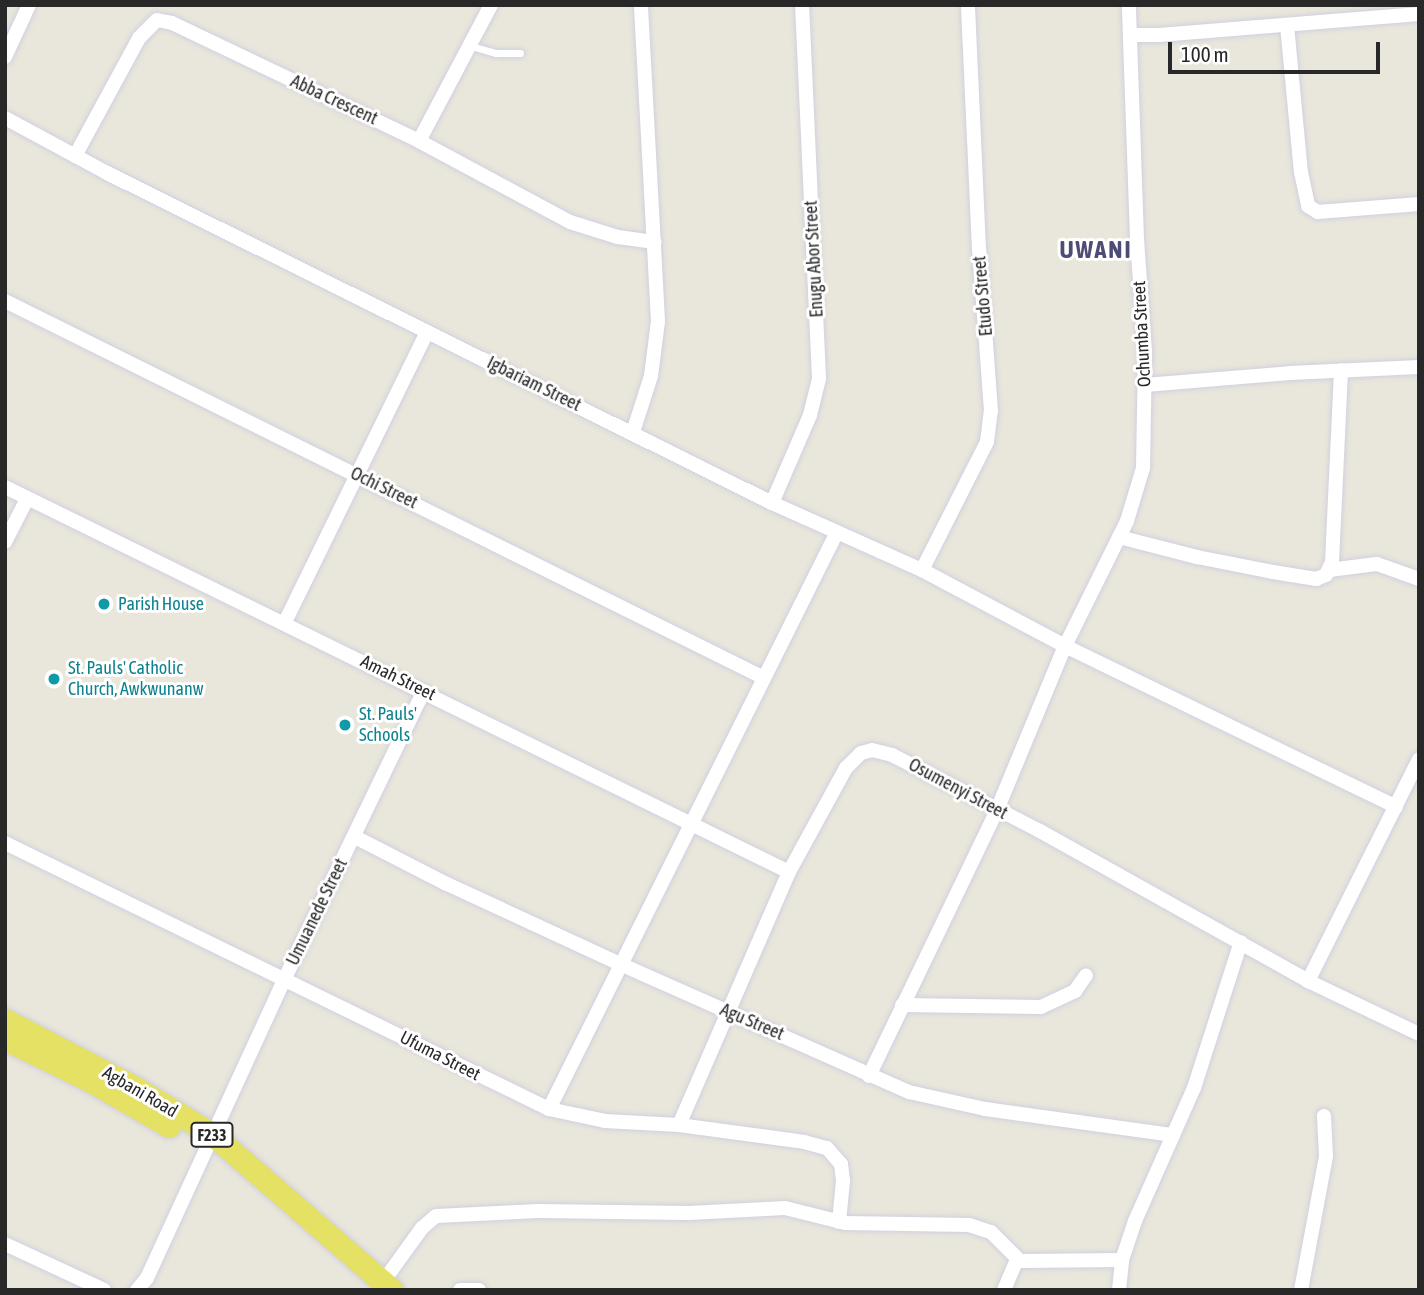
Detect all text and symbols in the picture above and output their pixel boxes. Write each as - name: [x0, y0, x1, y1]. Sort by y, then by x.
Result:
- scale bar: [1172, 28, 1384, 72]
- text: 100 m: [1181, 42, 1229, 66]
- street label: Abba Crescent: [287, 70, 381, 130]
- street label: Enugu Abor Street: [800, 200, 828, 318]
- district label: UWANI: [1060, 236, 1132, 264]
- street label: Etudo Street: [969, 255, 997, 337]
- street label: Ochumba Street: [1128, 280, 1156, 388]
- street label: Igbariam Street: [483, 352, 585, 416]
- street label: Ochi Street: [347, 463, 421, 513]
- place label: Parish House: [118, 593, 204, 615]
- marker: Parish House: [96, 596, 112, 612]
- street label: Amah Street: [357, 651, 439, 705]
- place label: St. Pauls' Catholic Church, Awkwunanw: [68, 658, 203, 700]
- marker: St. Pauls' Catholic Church, Awkwunanw: [46, 671, 62, 687]
- place label: St. Pauls' Schools: [359, 704, 417, 746]
- marker: St. Pauls' Schools: [337, 717, 353, 733]
- street label: Osumenyi Street: [905, 754, 1011, 824]
- street label: Umuanede Street: [282, 855, 352, 969]
- street label: Agu Street: [717, 999, 787, 1045]
- street label: Ufuma Street: [396, 1026, 484, 1086]
- street label: Agbani Road: [99, 1062, 181, 1122]
- road number: F233: [189, 1122, 235, 1148]

